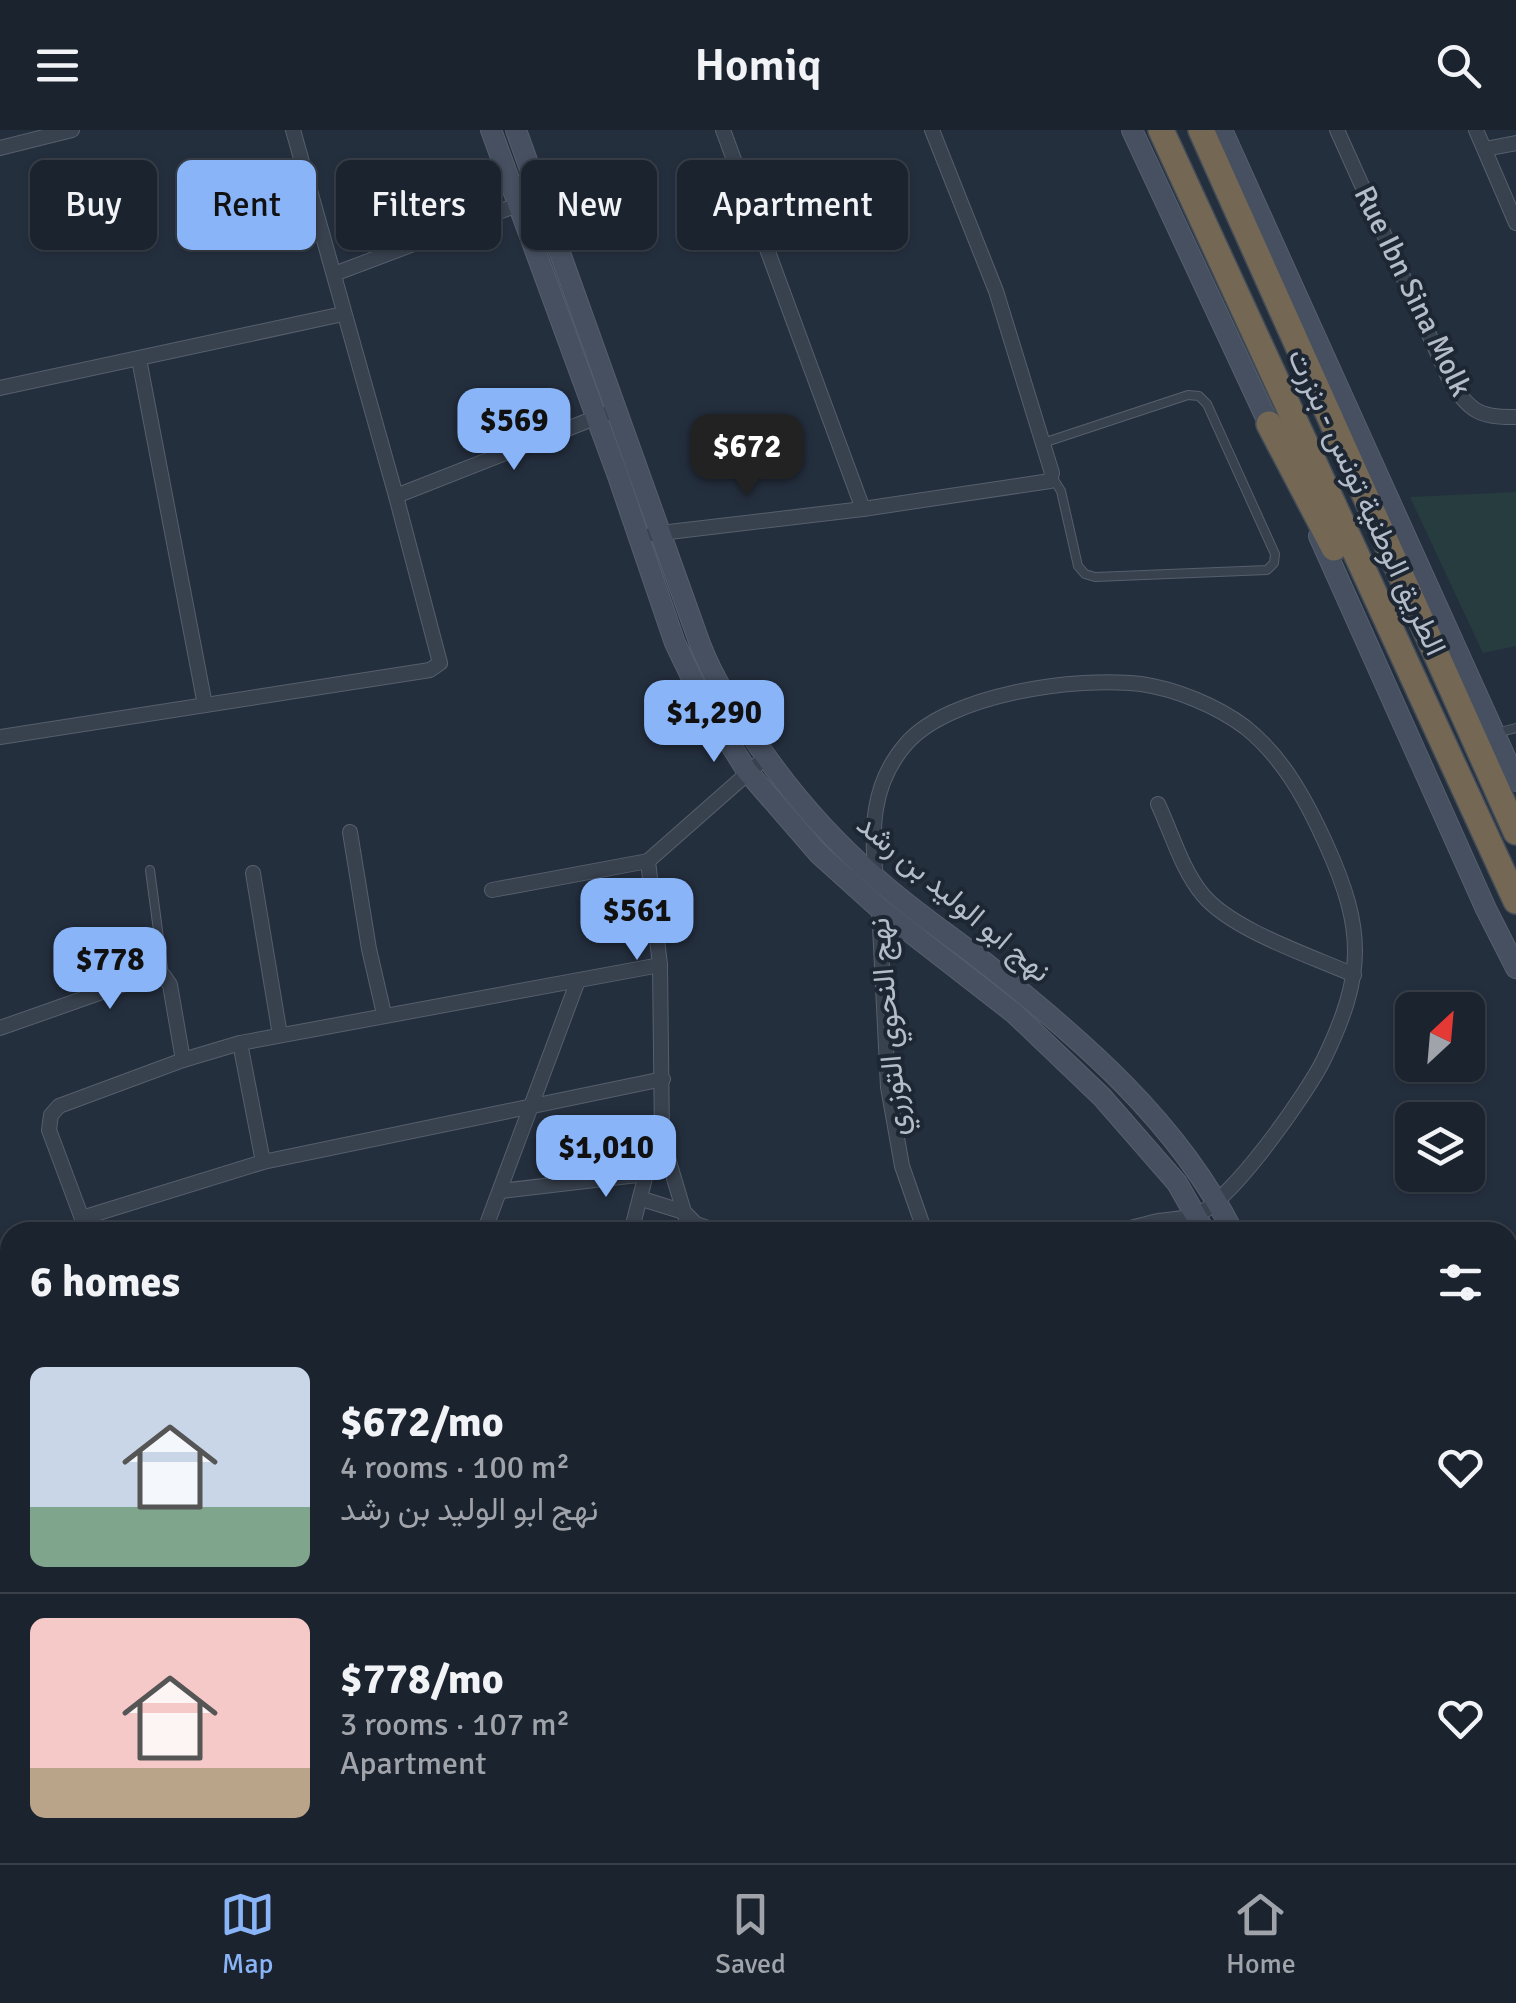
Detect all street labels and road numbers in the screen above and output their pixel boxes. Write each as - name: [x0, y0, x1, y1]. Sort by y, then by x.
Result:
- street label: Rue Ibn Sina Molk: [1346, 180, 1479, 402]
- street label: الطريق الوطنية تونس - بنزرت: [1279, 343, 1454, 662]
- street label: نهج ابو الوليد بن رشد: [848, 806, 1058, 991]
- street label: نهج النحوي التوزري: [861, 916, 921, 1138]

